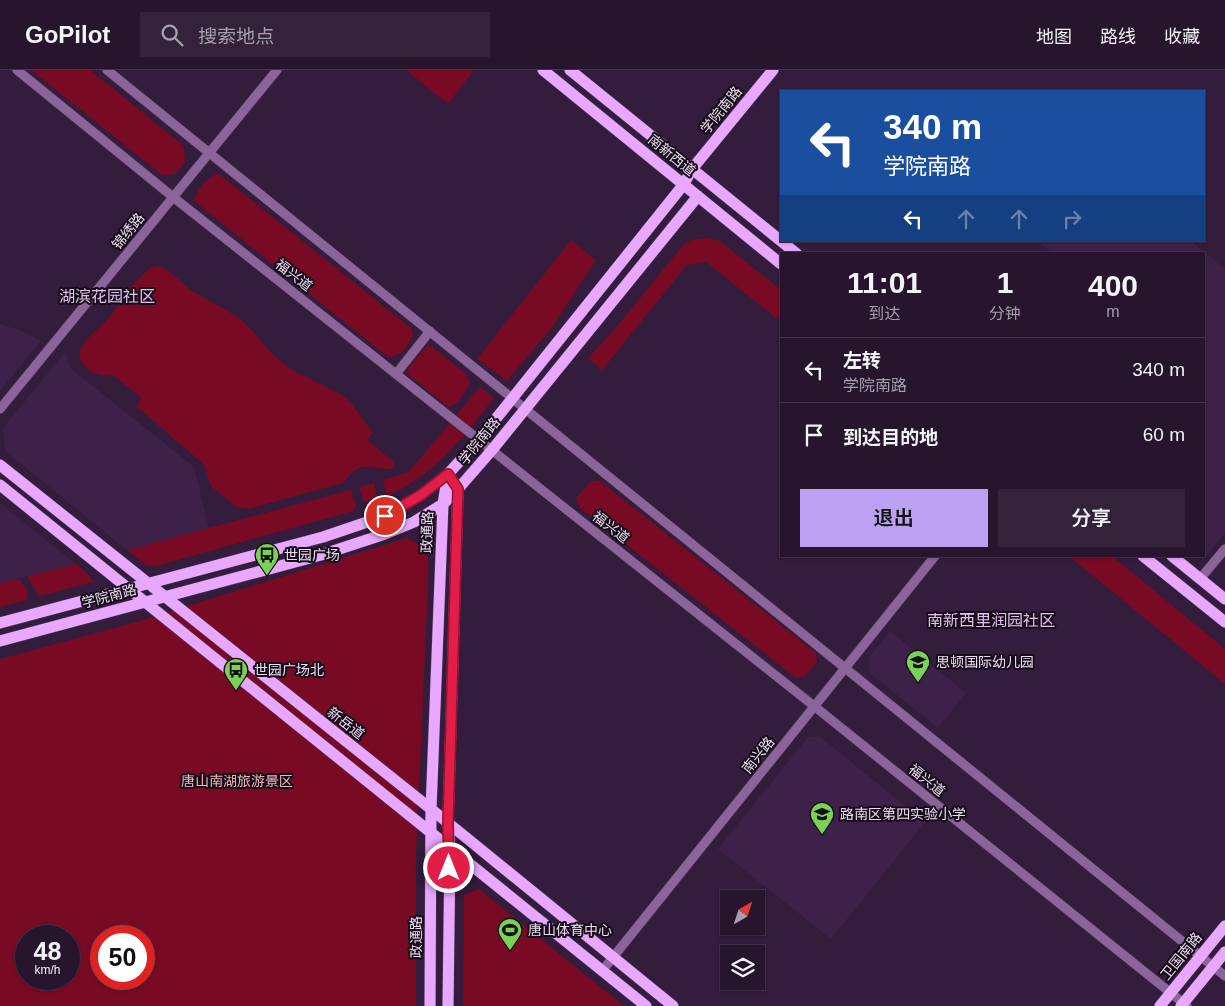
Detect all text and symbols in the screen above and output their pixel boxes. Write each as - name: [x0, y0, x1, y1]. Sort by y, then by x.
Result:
- search box: [140, 12, 490, 57]
- text: GoPilot: [25, 21, 110, 48]
- icon: search: [158, 21, 186, 49]
- text: 搜索地点: [198, 26, 274, 47]
- text: 地图: [1036, 27, 1072, 47]
- text: 路线: [1100, 27, 1136, 47]
- text: 收藏: [1164, 27, 1200, 47]
- street label: 学院南路: [697, 83, 745, 137]
- text: 340 m: [883, 107, 982, 146]
- icon: left: [800, 110, 865, 175]
- street label: 南新西道: [645, 131, 699, 179]
- text: 学院南路: [883, 154, 971, 179]
- icon: left: [899, 205, 927, 233]
- icon: ahead: [952, 205, 980, 233]
- icon: ahead: [1005, 205, 1033, 233]
- icon: right: [1058, 205, 1086, 233]
- street label: 锦绣路: [109, 210, 147, 252]
- street label: 福兴道: [273, 256, 315, 294]
- text: 11:01: [847, 266, 922, 299]
- text: 1: [997, 266, 1013, 299]
- text: 400: [1088, 269, 1138, 302]
- district label: 湖滨花园社区: [59, 288, 155, 305]
- text: m: [1106, 303, 1120, 320]
- text: 到达: [868, 305, 901, 322]
- text: 分钟: [989, 305, 1021, 322]
- text: 左转: [843, 350, 881, 371]
- icon: left: [800, 356, 828, 384]
- text: 340 m: [1132, 359, 1185, 380]
- text: 学院南路: [843, 377, 907, 394]
- street label: 学院南路: [455, 414, 503, 468]
- icon: arrive: [800, 421, 828, 449]
- text: 60 m: [1143, 424, 1185, 445]
- text: 到达目的地: [843, 427, 938, 448]
- button: 退出: [800, 489, 988, 547]
- button: 分享: [998, 489, 1185, 547]
- pin: [364, 495, 406, 537]
- icon: arrive: [371, 502, 399, 530]
- street label: 福兴道: [590, 508, 632, 546]
- street label: 政通路: [418, 511, 436, 553]
- bus stop icon: 世园广场: [254, 542, 280, 576]
- place label: 世园广场: [284, 547, 340, 563]
- street label: 学院南路: [80, 581, 138, 611]
- district label: 南新西里润园社区: [927, 612, 1055, 629]
- school or university icon: 思顿国际幼儿园: [905, 649, 931, 683]
- place label: 思顿国际幼儿园: [936, 654, 1034, 670]
- bus stop icon: 世园广场北: [223, 657, 249, 691]
- place label: 世园广场北: [254, 662, 324, 678]
- street label: 新岳道: [325, 704, 367, 742]
- street label: 南兴路: [739, 734, 777, 776]
- street label: 福兴道: [906, 761, 948, 799]
- park label: 唐山南湖旅游景区: [181, 773, 293, 789]
- school or university icon: 路南区第四实验小学: [809, 801, 835, 835]
- place label: 路南区第四实验小学: [840, 806, 966, 822]
- position arrow: [422, 841, 474, 893]
- north arrow: [720, 890, 765, 935]
- map controls: [720, 890, 765, 990]
- street label: 政通路: [408, 916, 424, 958]
- sports icon: 唐山体育中心: [497, 917, 523, 951]
- place label: 唐山体育中心: [528, 922, 612, 938]
- speed limit sign: 50: [90, 925, 155, 990]
- street label: 卫国南路: [1157, 929, 1205, 983]
- text: 48: [34, 937, 61, 965]
- button: layers: [720, 945, 765, 990]
- text: km/h: [34, 963, 61, 977]

